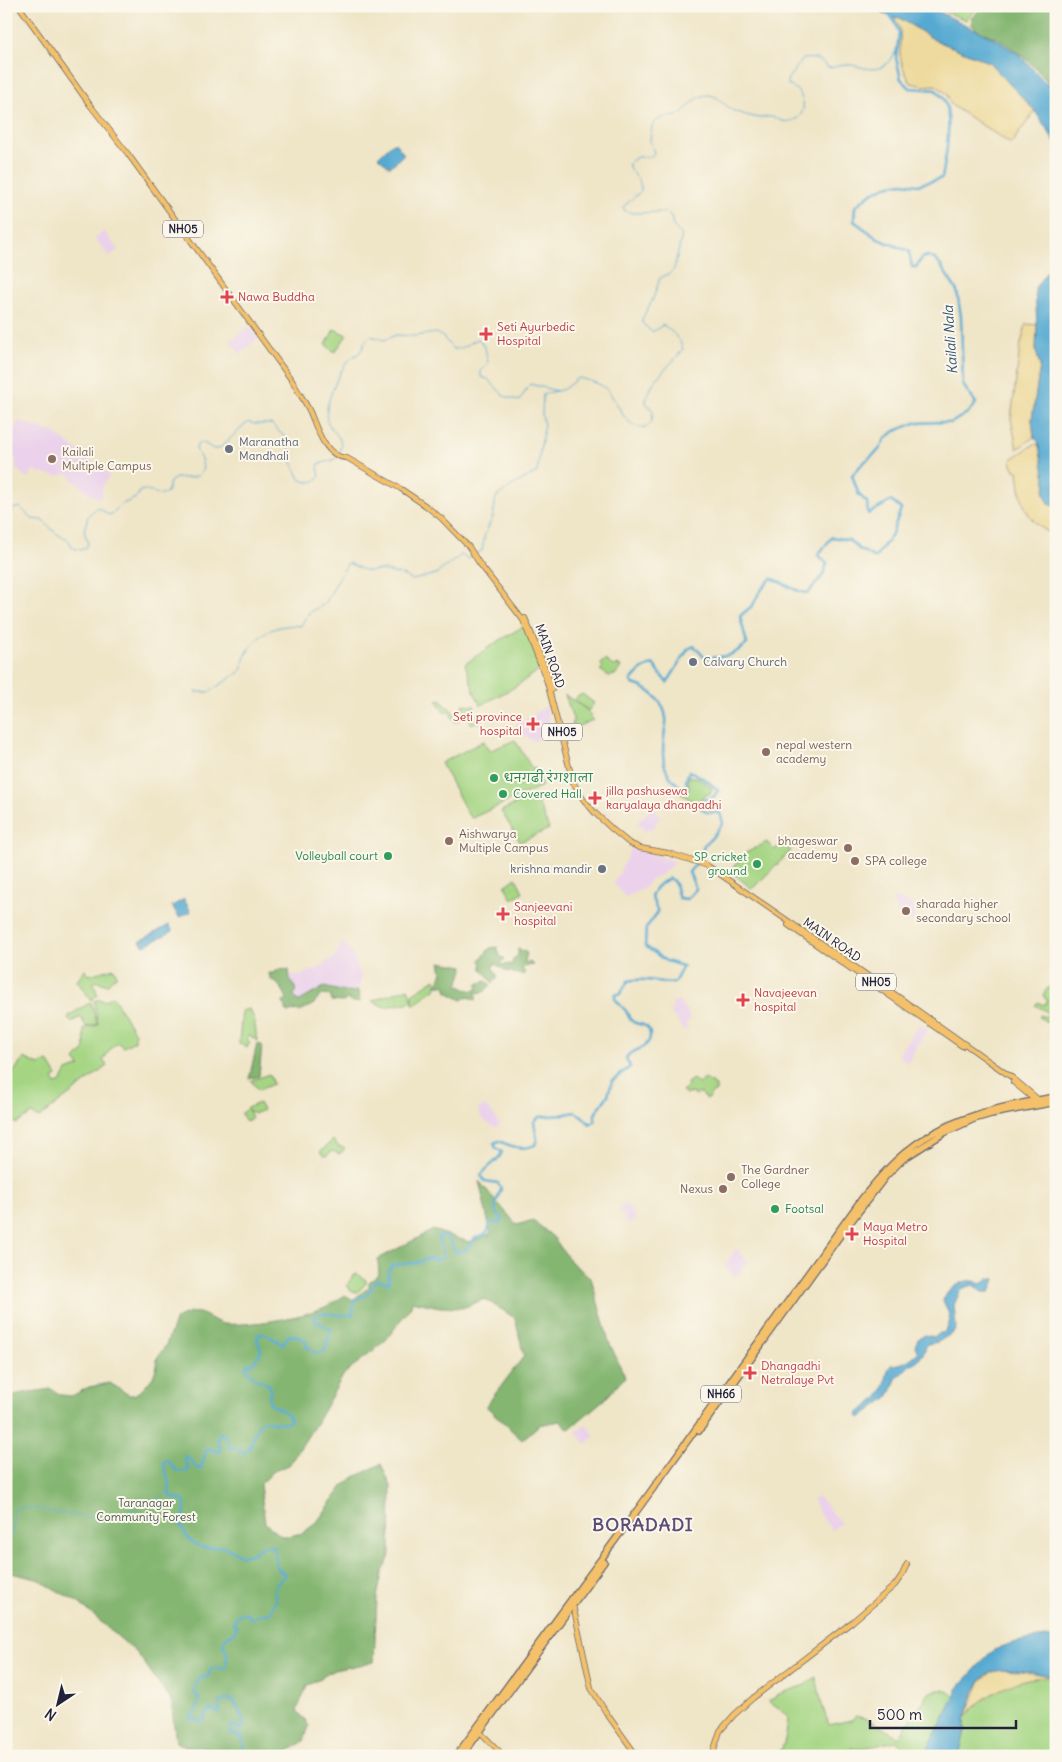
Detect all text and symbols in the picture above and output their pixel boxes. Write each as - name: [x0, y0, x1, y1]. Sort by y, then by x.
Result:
- road number: NH05: [163, 220, 203, 238]
- place label: Nawa Buddha: [238, 289, 315, 304]
- marker: Nawa Buddha: [220, 290, 234, 304]
- water label: Kailali Nala: [939, 304, 961, 375]
- place label: Seti Ayurbedic Hospital: [497, 319, 575, 348]
- marker: Seti Ayurbedic Hospital: [479, 327, 493, 341]
- place label: Maranatha Mandhali: [239, 434, 299, 463]
- marker: Maranatha Mandhali: [223, 443, 235, 455]
- place label: Kailali Multiple Campus: [62, 444, 151, 473]
- marker: Kailali Multiple Campus: [46, 453, 58, 465]
- street label: MAIN ROAD: [532, 622, 568, 690]
- place label: Calvary Church: [703, 654, 787, 669]
- marker: Calvary Church: [687, 656, 699, 668]
- place label: Seti province hospital: [453, 709, 522, 738]
- marker: Seti province hospital: [526, 717, 540, 731]
- road number: NH05: [542, 724, 582, 740]
- place label: nepal western academy: [776, 737, 852, 766]
- marker: nepal western academy: [760, 746, 772, 758]
- place label: धनगढी रंगशाला: [504, 769, 593, 785]
- marker: धनगढी रंगशाला: [488, 772, 500, 784]
- place label: jilla pashusewa karyalaya dhangadhi: [605, 783, 721, 812]
- place label: Covered Hall: [513, 786, 582, 801]
- marker: Covered Hall: [497, 788, 509, 800]
- marker: jilla pashusewa karyalaya dhangadhi: [588, 791, 602, 805]
- place label: Aishwarya Multiple Campus: [459, 826, 548, 855]
- place label: bhageswar academy: [778, 833, 838, 862]
- marker: Aishwarya Multiple Campus: [443, 835, 455, 847]
- marker: bhageswar academy: [842, 842, 854, 854]
- place label: Volleyball court: [295, 848, 378, 863]
- place label: SP cricket ground: [694, 849, 747, 878]
- marker: Volleyball court: [382, 850, 394, 862]
- place label: SPA college: [865, 853, 927, 868]
- marker: SPA college: [849, 855, 861, 867]
- marker: SP cricket ground: [751, 858, 763, 870]
- place label: krishna mandir: [510, 861, 592, 876]
- marker: krishna mandir: [596, 863, 608, 875]
- place label: sharada higher secondary school: [916, 896, 1011, 925]
- place label: Sanjeevani hospital: [514, 899, 572, 928]
- marker: sharada higher secondary school: [900, 905, 912, 917]
- marker: Sanjeevani hospital: [496, 907, 510, 921]
- street label: MAIN ROAD: [801, 914, 864, 965]
- road number: NH05: [856, 974, 896, 990]
- place label: Navajeevan hospital: [754, 985, 817, 1014]
- marker: Navajeevan hospital: [736, 993, 750, 1007]
- place label: The Gardner College: [741, 1162, 809, 1191]
- marker: The Gardner College: [725, 1171, 737, 1183]
- place label: Nexus: [680, 1181, 713, 1196]
- marker: Nexus: [717, 1183, 729, 1195]
- place label: Footsal: [785, 1201, 824, 1216]
- marker: Footsal: [769, 1203, 781, 1215]
- place label: Maya Metro Hospital: [863, 1219, 928, 1248]
- marker: Maya Metro Hospital: [845, 1227, 859, 1241]
- place label: Dhangadhi Netralaye Pvt: [761, 1358, 834, 1387]
- marker: Dhangadhi Netralaye Pvt: [743, 1366, 757, 1380]
- road number: NH66: [701, 1386, 741, 1402]
- park label: Taranagar Community Forest: [96, 1495, 196, 1524]
- district label: BORADADI: [592, 1513, 694, 1536]
- north arrow: [32, 1680, 82, 1730]
- scale bar: [870, 1697, 1016, 1729]
- text: N: [41, 1704, 60, 1725]
- text: 500 m: [877, 1705, 922, 1724]

